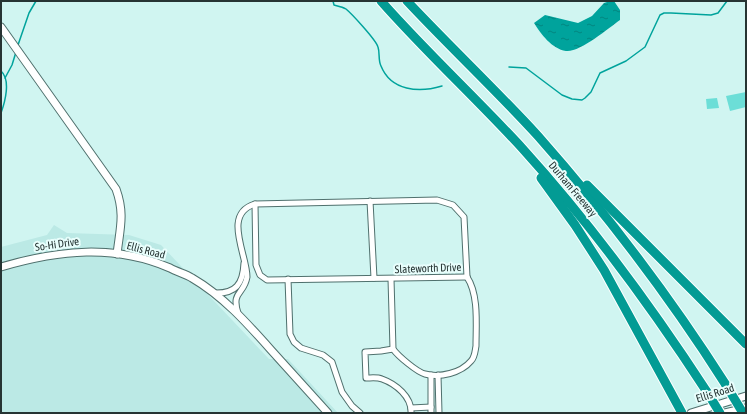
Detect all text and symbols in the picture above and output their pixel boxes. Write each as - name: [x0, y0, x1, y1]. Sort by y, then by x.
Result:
- street label: Durham Freeway: [547, 159, 600, 219]
- street label: So-Hi Drive: [34, 235, 80, 253]
- street label: Ellis Road: [125, 239, 167, 261]
- street label: Slateworth Drive: [394, 261, 462, 275]
- street label: Ellis Road: [694, 381, 736, 405]

